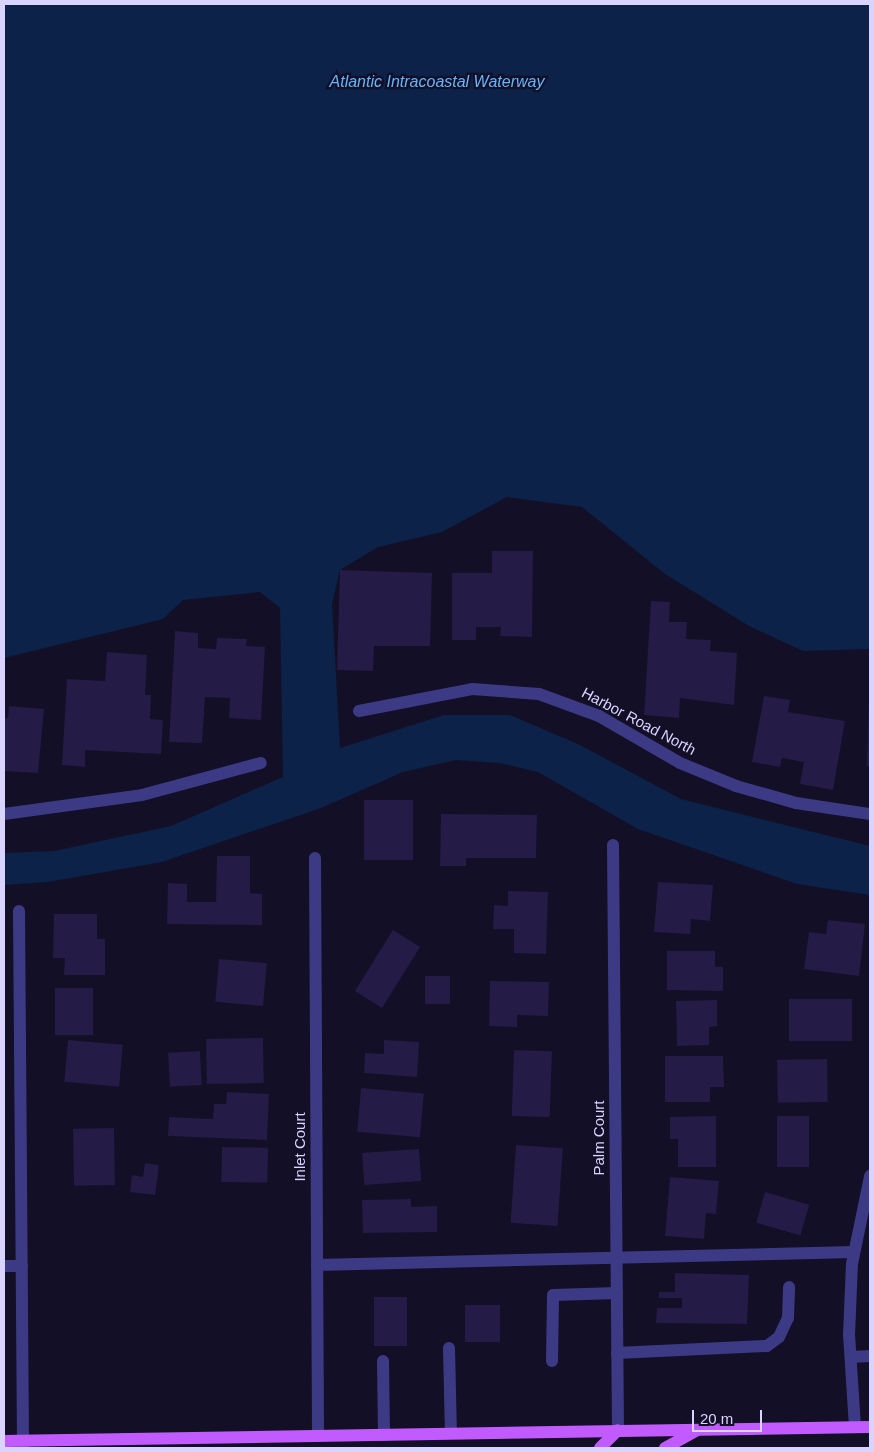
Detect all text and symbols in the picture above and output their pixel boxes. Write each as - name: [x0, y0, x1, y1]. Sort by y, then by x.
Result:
- water label: Atlantic Intracoastal Waterway: [330, 72, 544, 92]
- street label: Harbor Road North: [579, 683, 699, 759]
- street label: Palm Court: [590, 1100, 608, 1176]
- street label: Inlet Court: [291, 1112, 309, 1182]
- scale bar: [694, 1400, 764, 1432]
- text: 20 m: [700, 1410, 733, 1427]

